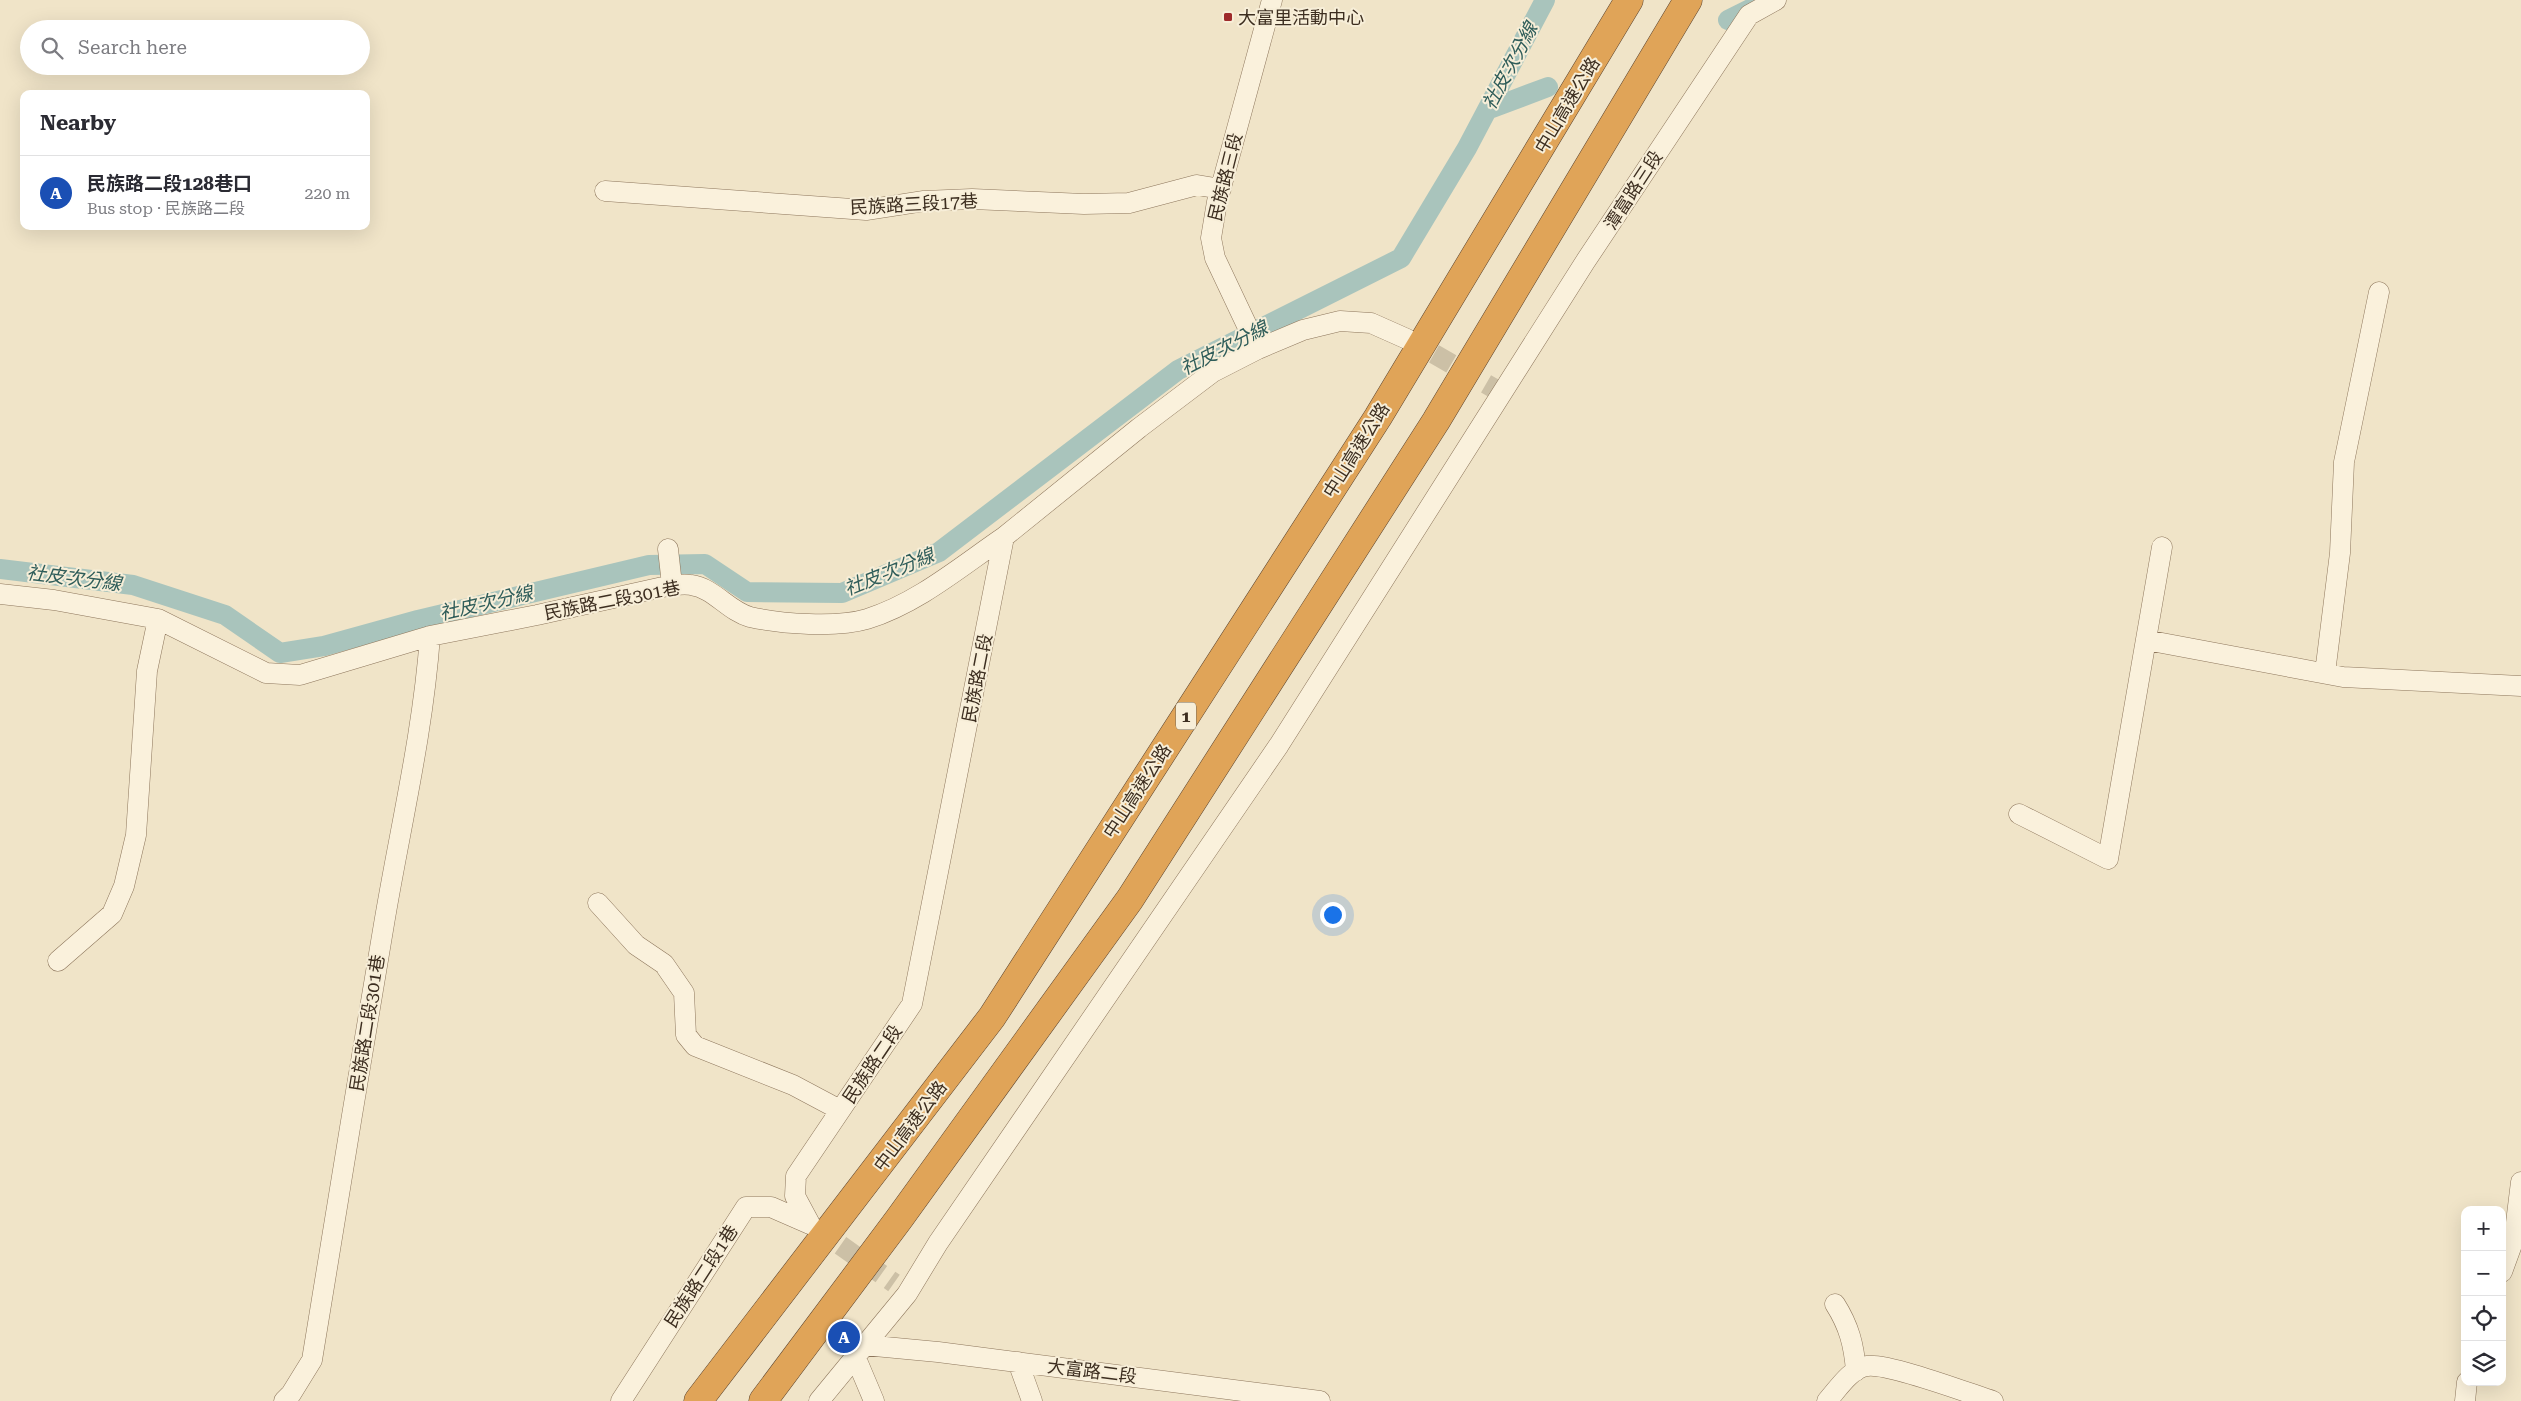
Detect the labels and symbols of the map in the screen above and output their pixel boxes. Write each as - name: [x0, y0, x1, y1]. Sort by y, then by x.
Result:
- place label: 大富里活動中心: [1238, 7, 1364, 28]
- marker: 大富里活動中心: [1222, 11, 1234, 23]
- water label: 社皮次分線: [1478, 17, 1543, 113]
- street label: 中山高速公路: [1530, 53, 1604, 157]
- street label: 民族路三段: [1204, 131, 1246, 223]
- street label: 潭富路三段: [1600, 147, 1666, 233]
- street label: 民族路三段17巷: [849, 190, 979, 218]
- water label: 社皮次分線: [1176, 315, 1273, 380]
- street label: 中山高速公路: [1318, 399, 1394, 501]
- water label: 社皮次分線: [841, 543, 939, 600]
- water label: 社皮次分線: [25, 561, 125, 595]
- street label: 民族路二段301巷: [542, 577, 682, 623]
- water label: 社皮次分線: [437, 581, 537, 625]
- street label: 民族路二段: [958, 632, 996, 724]
- road number: 1: [1176, 702, 1196, 729]
- street label: 中山高速公路: [1099, 740, 1175, 842]
- your location: [1320, 902, 1346, 928]
- street label: 民族路二段301巷: [346, 953, 388, 1093]
- street label: 民族路二段: [838, 1021, 906, 1107]
- street label: 中山高速公路: [869, 1077, 951, 1175]
- street label: 民族路二段1巷: [660, 1221, 742, 1331]
- pin: A: [828, 1318, 860, 1356]
- street label: 大富路二段: [1046, 1355, 1138, 1387]

